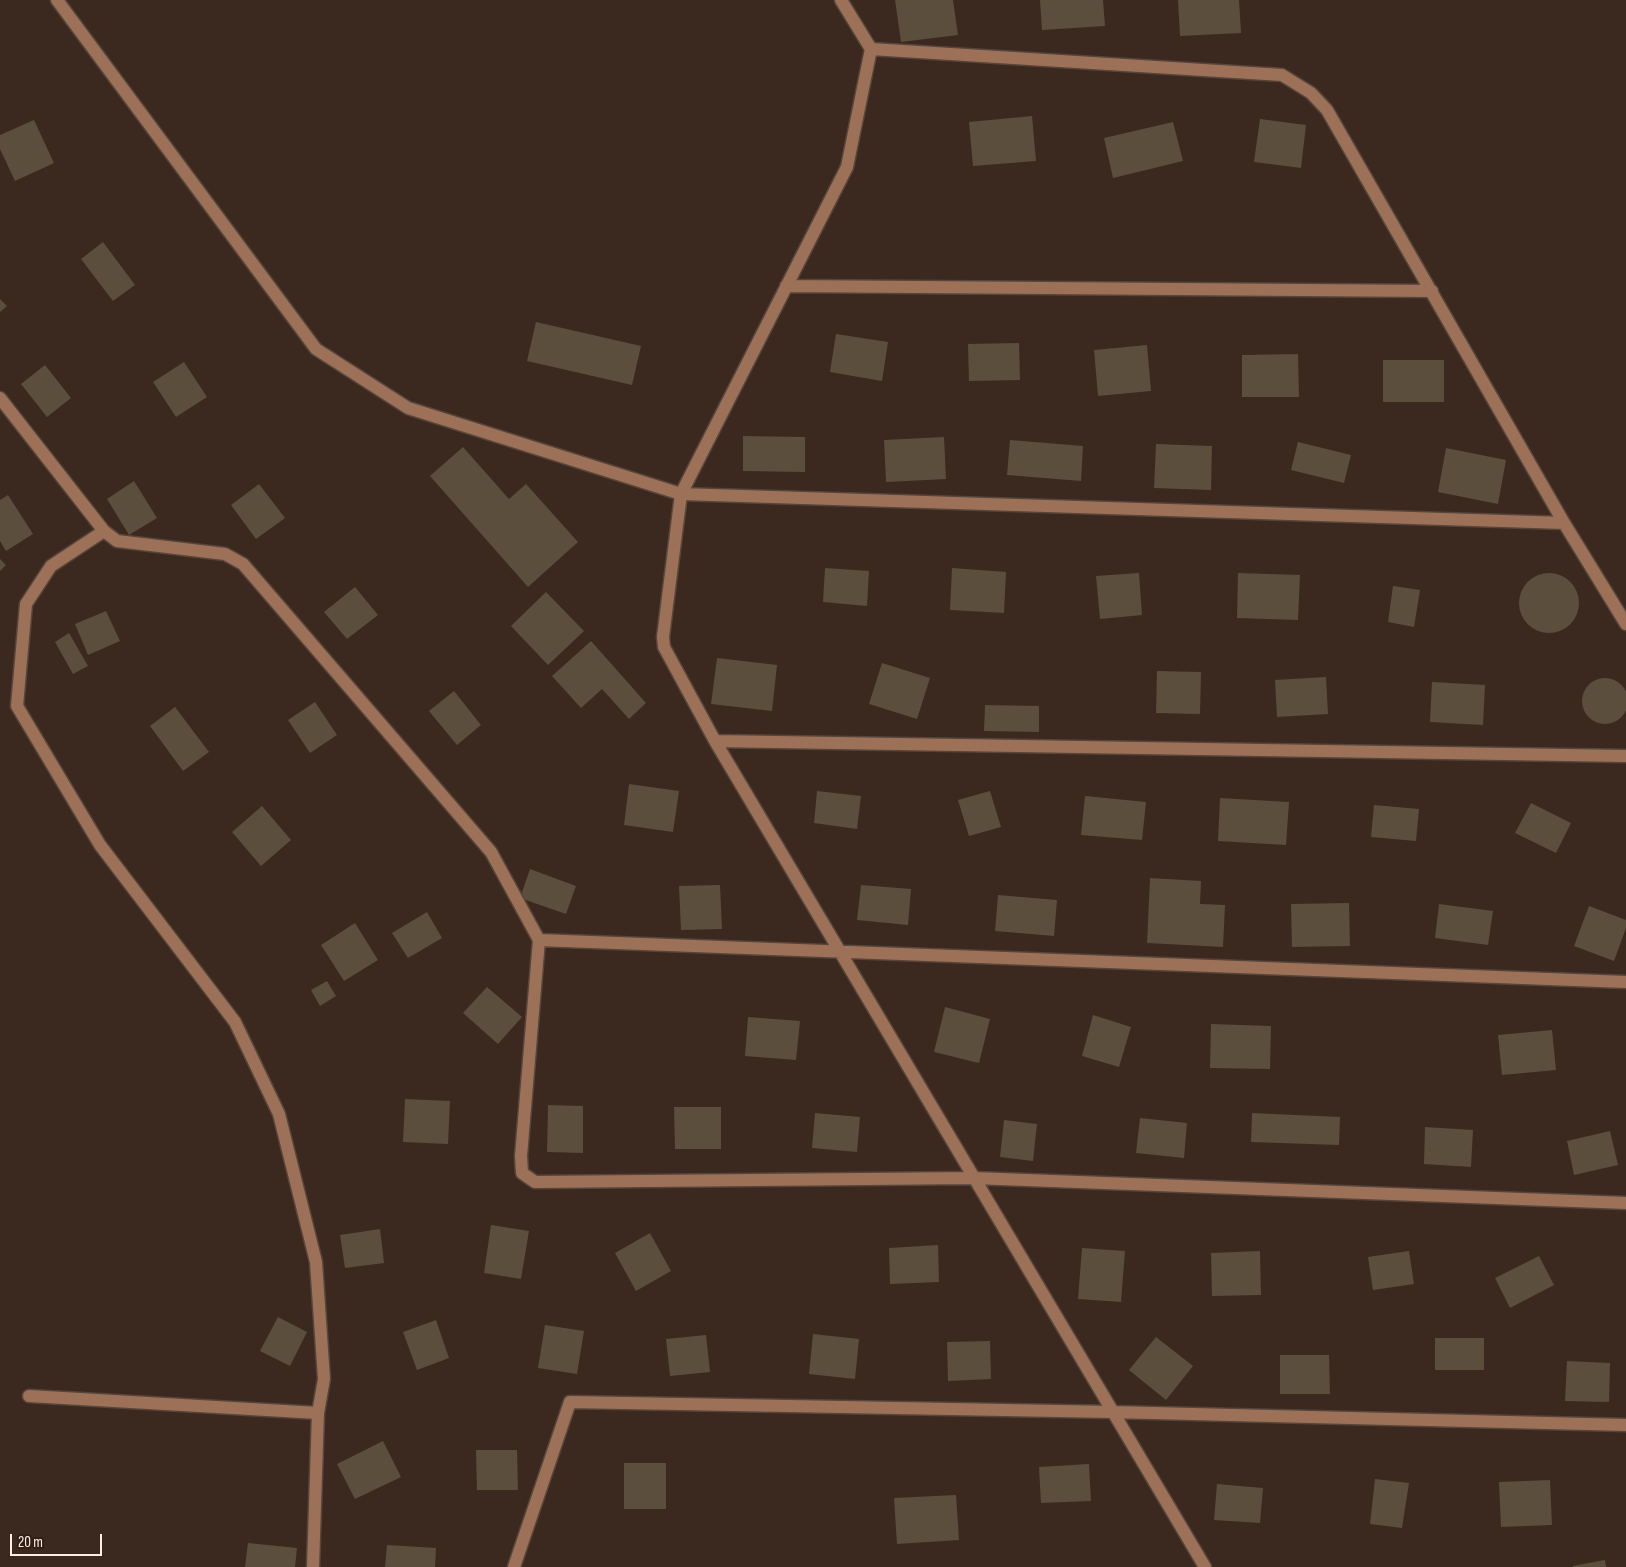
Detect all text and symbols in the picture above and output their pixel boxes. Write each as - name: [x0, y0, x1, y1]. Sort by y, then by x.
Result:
- scale bar: [12, 1524, 105, 1556]
- text: 20 m: [18, 1533, 43, 1552]

